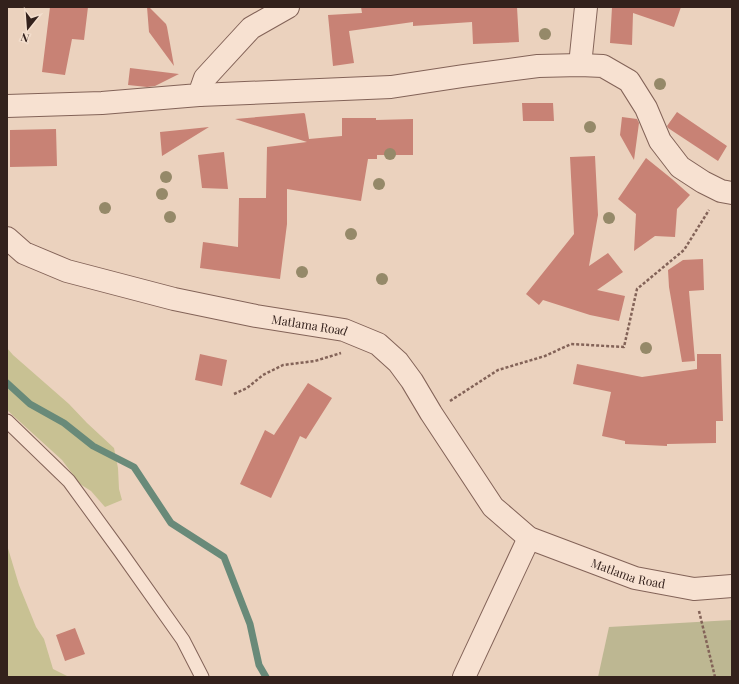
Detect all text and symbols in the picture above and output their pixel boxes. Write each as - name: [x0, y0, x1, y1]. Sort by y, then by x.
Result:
- north arrow: [8, 8, 48, 48]
- text: N: [19, 30, 31, 46]
- street label: Matlama Road: [270, 311, 350, 339]
- street label: Matlama Road: [589, 554, 667, 592]

